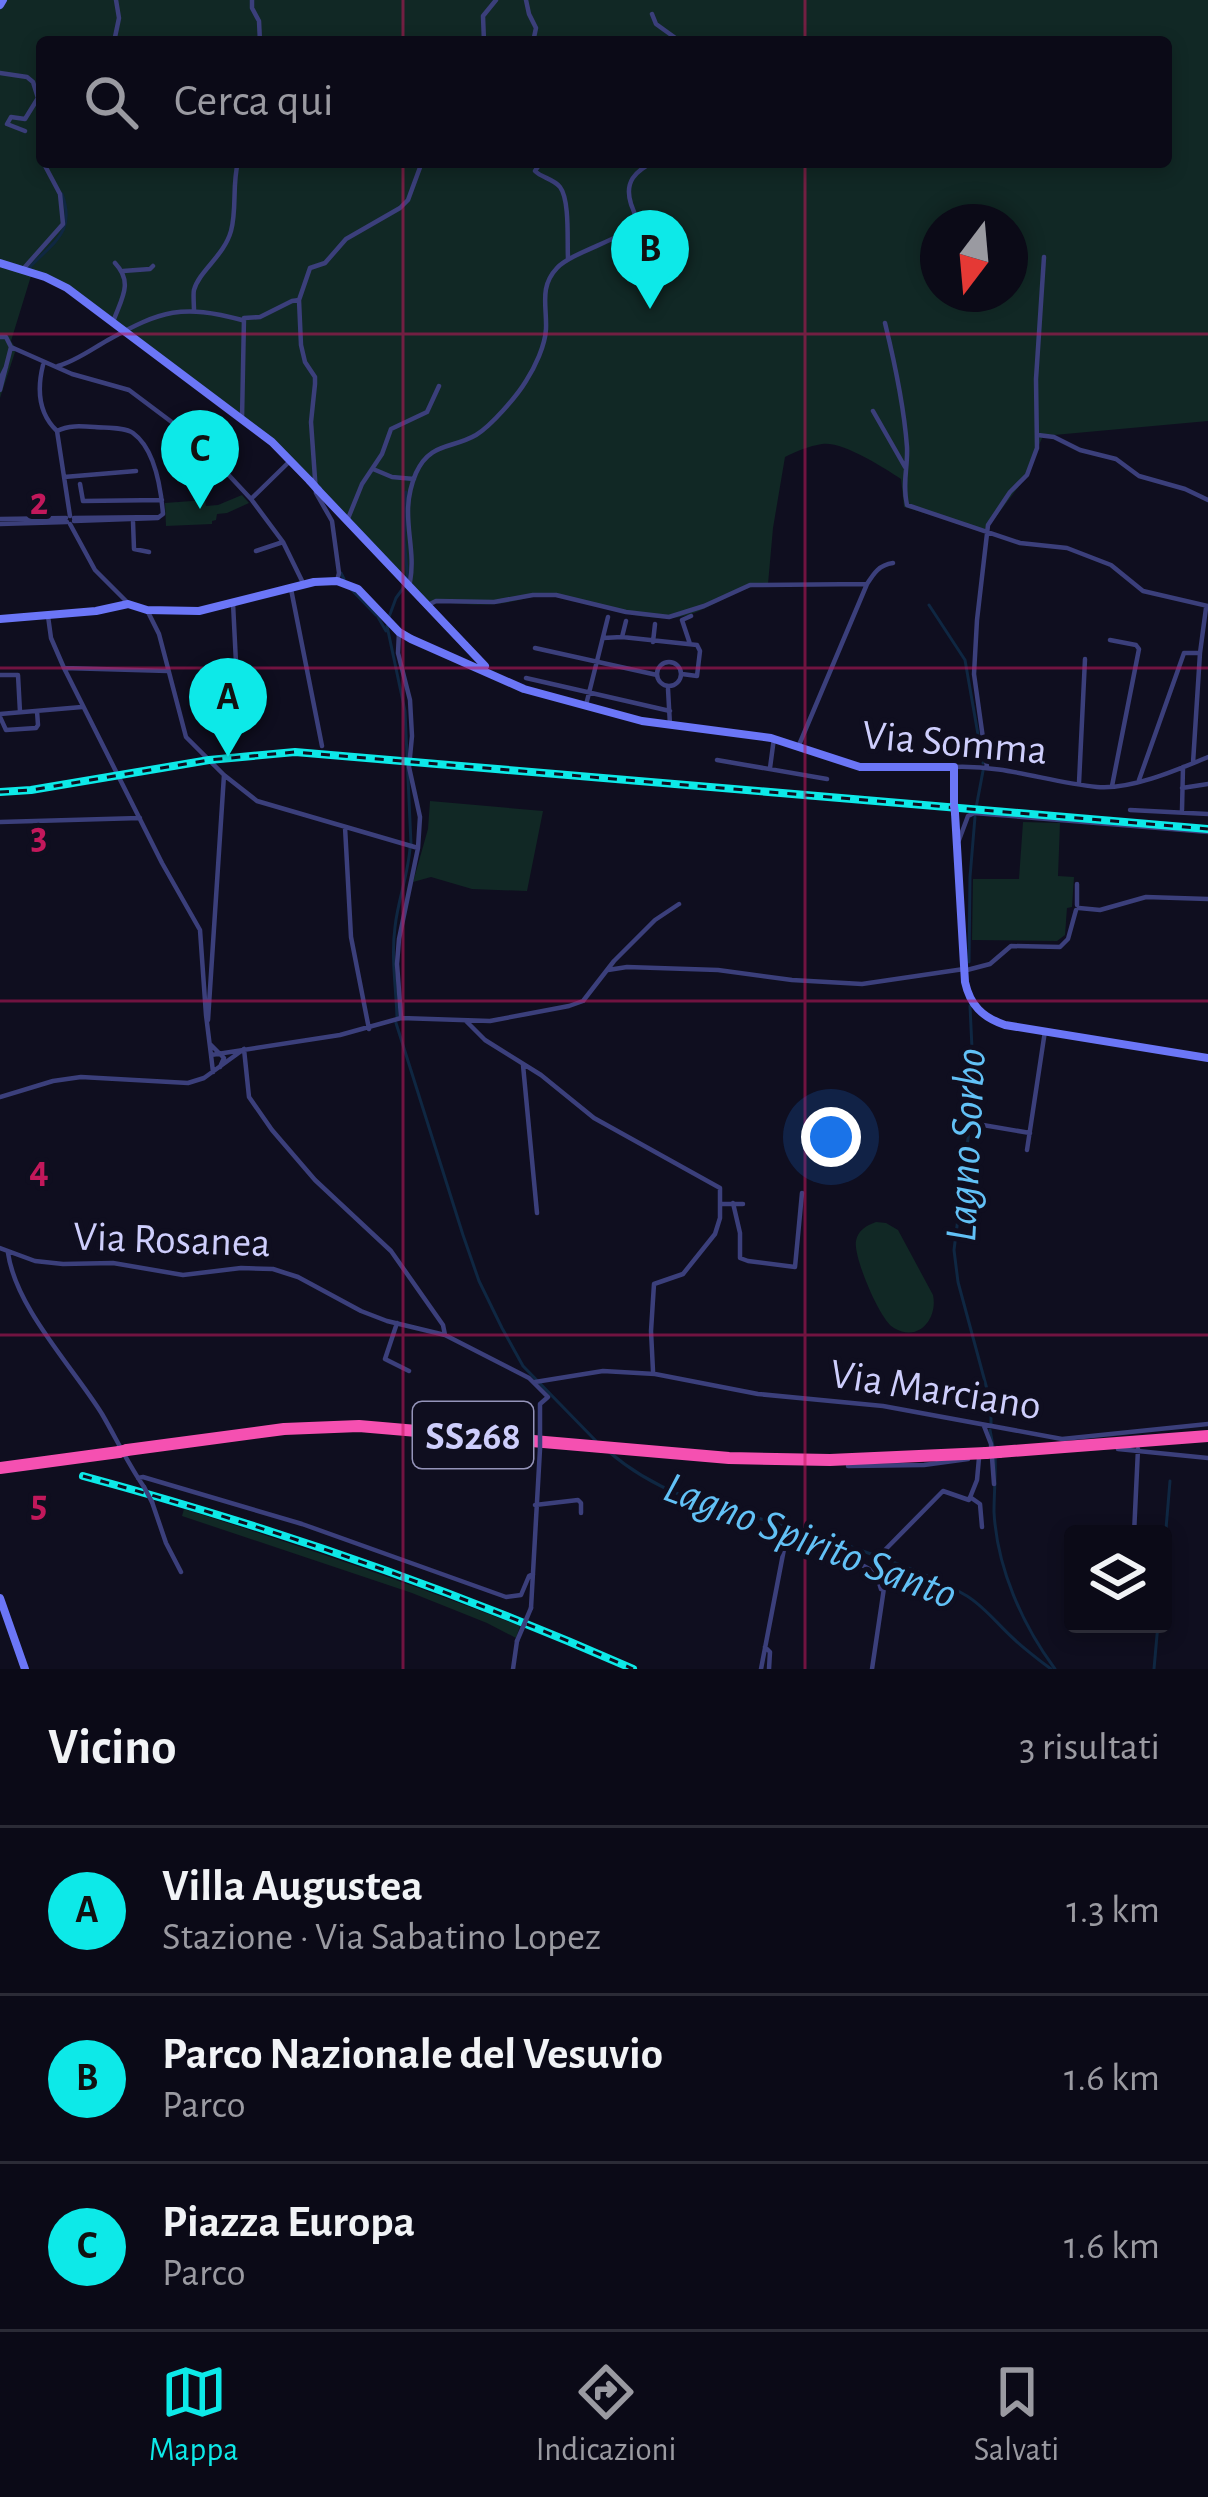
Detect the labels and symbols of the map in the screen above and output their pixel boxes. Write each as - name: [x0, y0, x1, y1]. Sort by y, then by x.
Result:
- north arrow: [920, 204, 1028, 312]
- pin: B: [611, 210, 689, 309]
- pin: C: [161, 410, 239, 509]
- text: 2: [30, 483, 48, 522]
- pin: A: [189, 658, 267, 757]
- street label: Via Somma: [861, 714, 1049, 772]
- text: 3: [31, 817, 47, 856]
- water label: Lagno Sorbo: [939, 1047, 994, 1243]
- your location: [801, 1107, 861, 1167]
- text: 4: [29, 1151, 49, 1190]
- street label: Via Rosanea: [72, 1216, 271, 1264]
- street label: Via Marciano: [827, 1353, 1044, 1427]
- road number: SS268: [413, 1402, 533, 1468]
- water label: Lagno Spirito Santo: [657, 1465, 963, 1618]
- text: 5: [31, 1485, 47, 1524]

